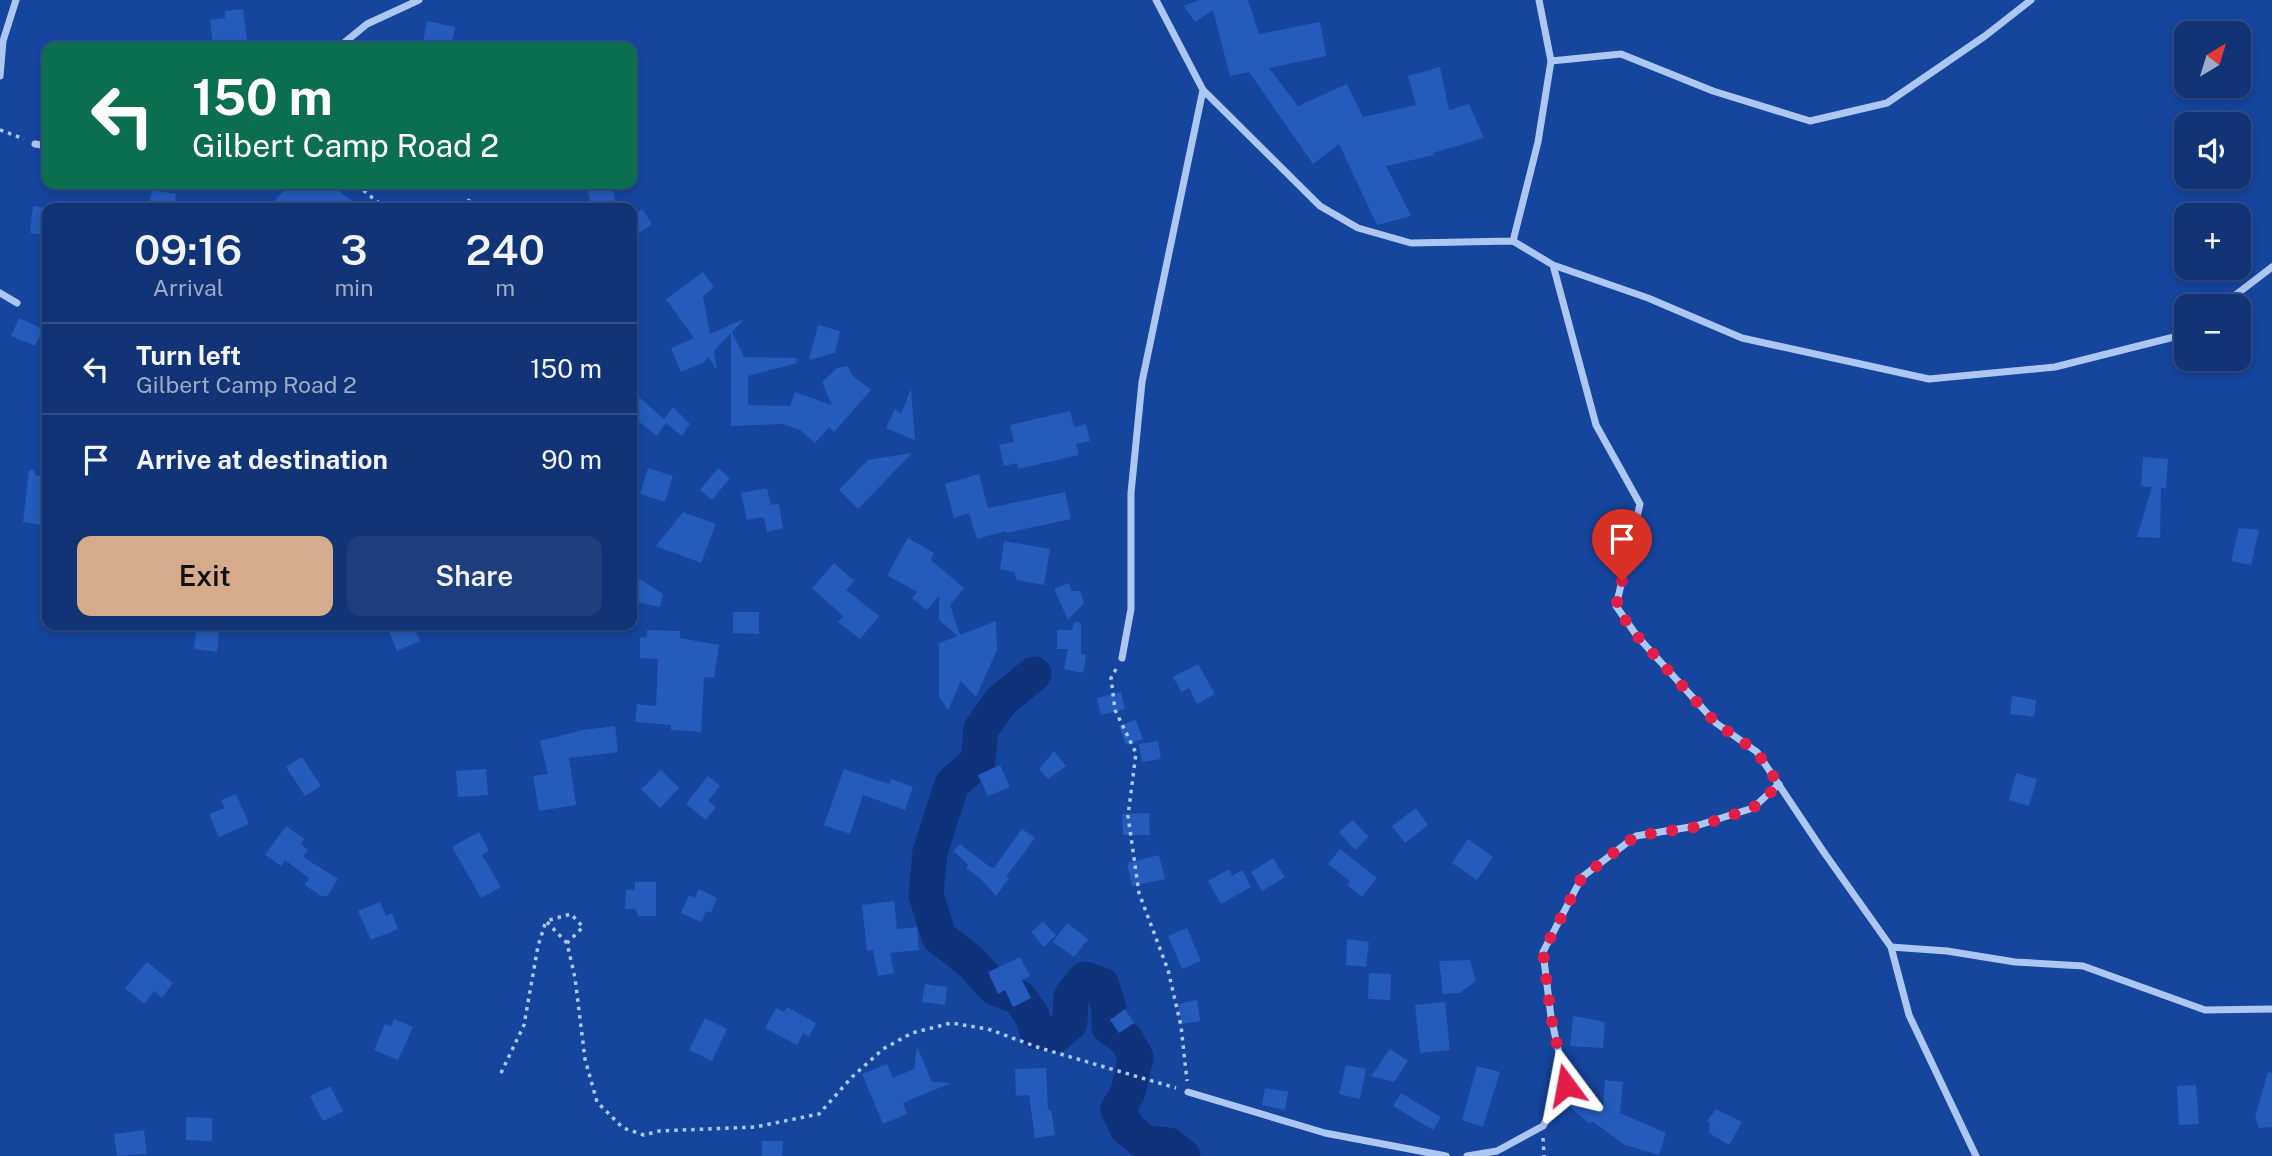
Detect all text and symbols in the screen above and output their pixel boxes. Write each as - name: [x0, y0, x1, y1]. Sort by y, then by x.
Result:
- north arrow: [2174, 21, 2250, 98]
- map controls: [2174, 21, 2251, 371]
- text: 150 m: [192, 68, 333, 126]
- icon: left: [77, 70, 168, 161]
- button: sound: [2174, 112, 2251, 189]
- text: Gilbert Camp Road 2: [192, 127, 499, 164]
- button: +: [2174, 203, 2251, 280]
- text: 09:16: [134, 225, 242, 274]
- text: 3: [340, 225, 368, 274]
- text: 240: [466, 225, 545, 274]
- text: Arrival: [153, 274, 224, 301]
- text: min: [334, 274, 373, 301]
- text: m: [495, 274, 515, 301]
- button: −: [2174, 294, 2251, 371]
- text: Turn left: [136, 340, 241, 371]
- icon: left: [77, 350, 115, 388]
- text: 150 m: [530, 353, 602, 384]
- text: Gilbert Camp Road 2: [136, 371, 357, 398]
- icon: arrive: [77, 441, 115, 479]
- text: Arrive at destination: [136, 444, 388, 475]
- text: 90 m: [541, 444, 602, 475]
- pin: [1592, 509, 1652, 581]
- icon: arrive: [1603, 520, 1641, 558]
- button: Exit: [77, 536, 333, 616]
- button: Share: [347, 536, 602, 616]
- position arrow: [1529, 1048, 1603, 1122]

